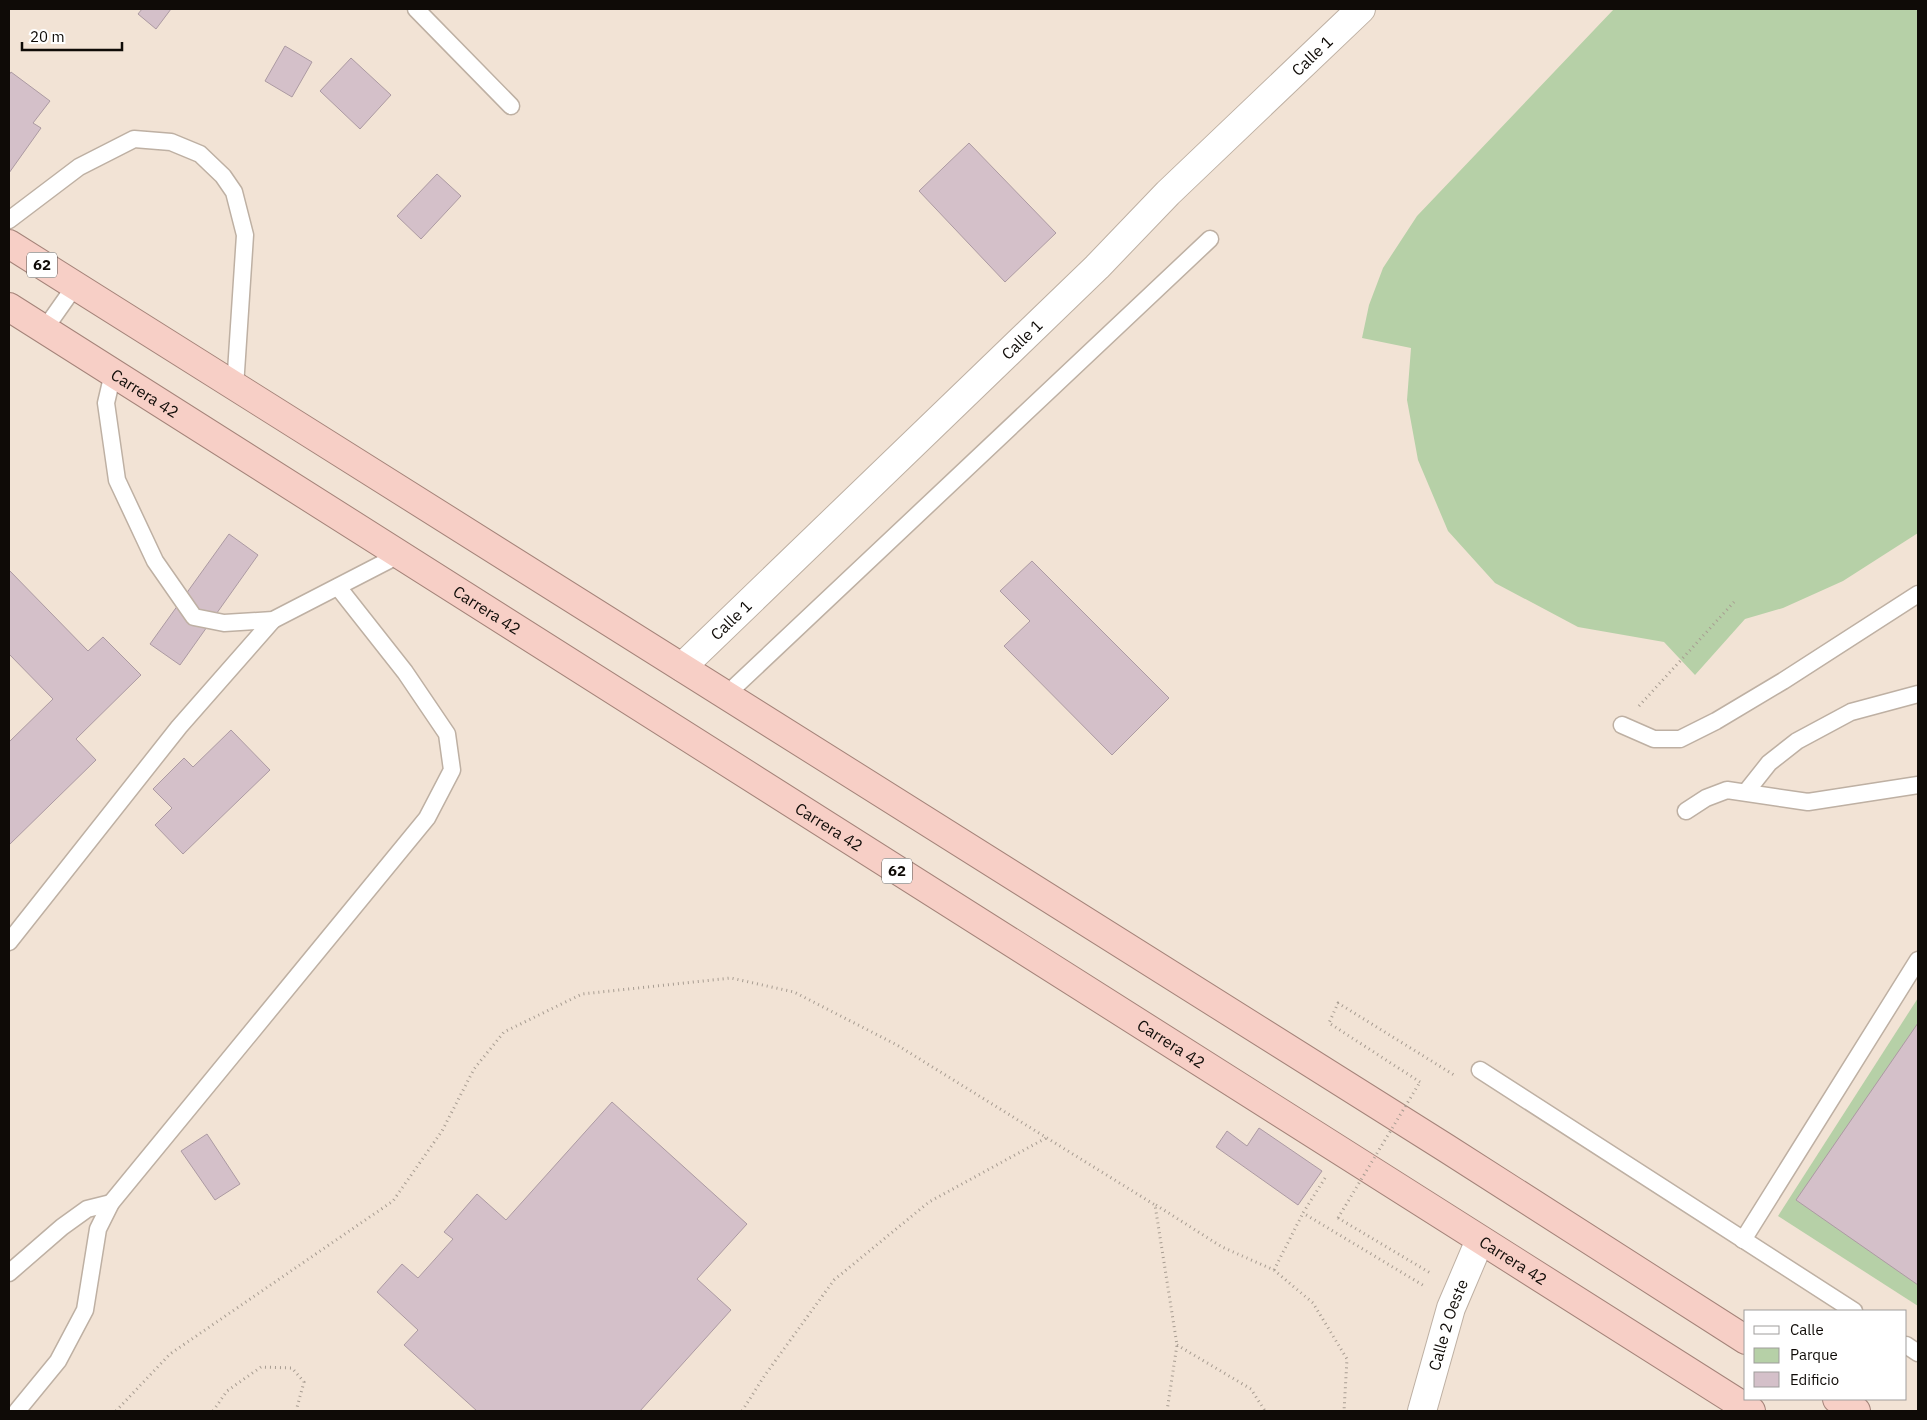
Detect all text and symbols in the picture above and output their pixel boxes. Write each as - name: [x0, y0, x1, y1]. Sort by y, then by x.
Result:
- scale bar: [22, 20, 122, 52]
- text: 20 m: [30, 27, 65, 46]
- street label: Calle 1: [1287, 31, 1337, 80]
- road number: 62: [27, 252, 57, 278]
- street label: Calle 1: [997, 315, 1047, 364]
- street label: Carrera 42: [107, 364, 183, 422]
- street label: Carrera 42: [449, 581, 525, 639]
- street label: Calle 1: [706, 595, 756, 644]
- street label: Carrera 42: [792, 798, 867, 856]
- road number: 62: [882, 858, 912, 884]
- street label: Carrera 42: [1134, 1015, 1209, 1072]
- street label: Carrera 42: [1476, 1232, 1551, 1289]
- street label: Calle 2 Oeste: [1424, 1276, 1472, 1373]
- legend: [1744, 1310, 1907, 1400]
- text: Calle: [1790, 1320, 1824, 1339]
- text: Parque: [1790, 1345, 1838, 1364]
- text: Edificio: [1790, 1370, 1839, 1389]

